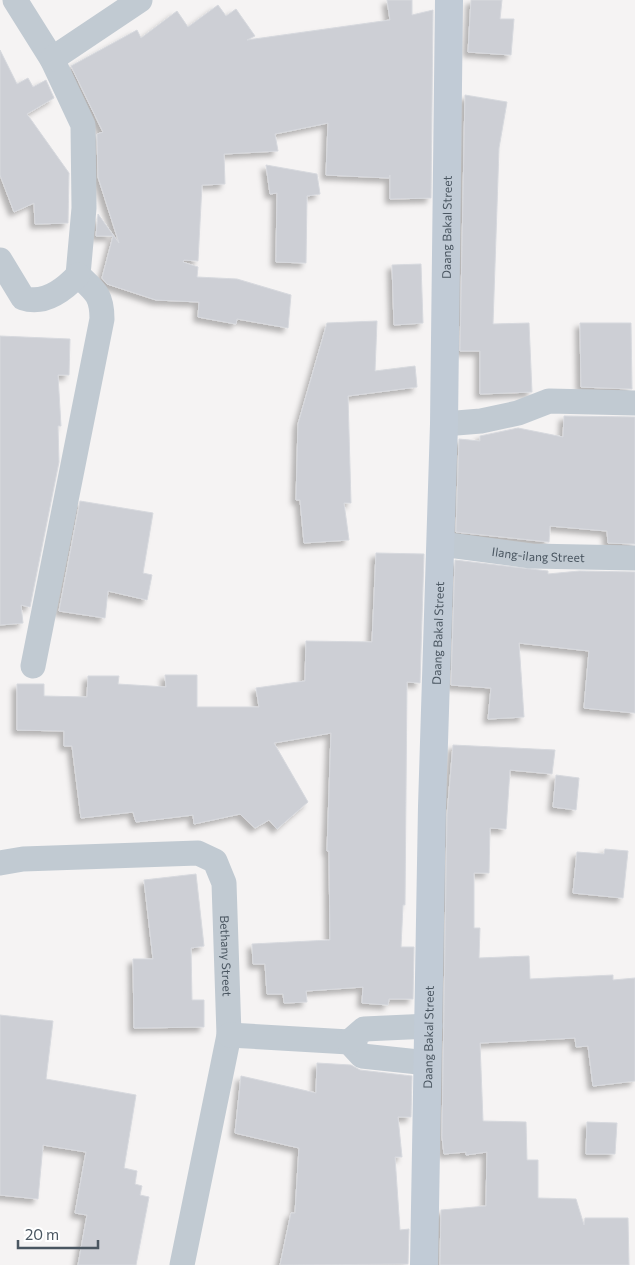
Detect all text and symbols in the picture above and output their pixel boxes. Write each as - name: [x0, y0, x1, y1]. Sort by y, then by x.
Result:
- street label: Daang Bakal Street: [439, 175, 454, 279]
- street label: Ilang-ilang Street: [491, 544, 585, 564]
- street label: Daang Bakal Street: [429, 581, 446, 685]
- street label: Bethany Street: [218, 915, 235, 997]
- street label: Daang Bakal Street: [420, 985, 436, 1089]
- scale bar: [18, 1218, 98, 1250]
- text: 20 m: [25, 1225, 59, 1243]

